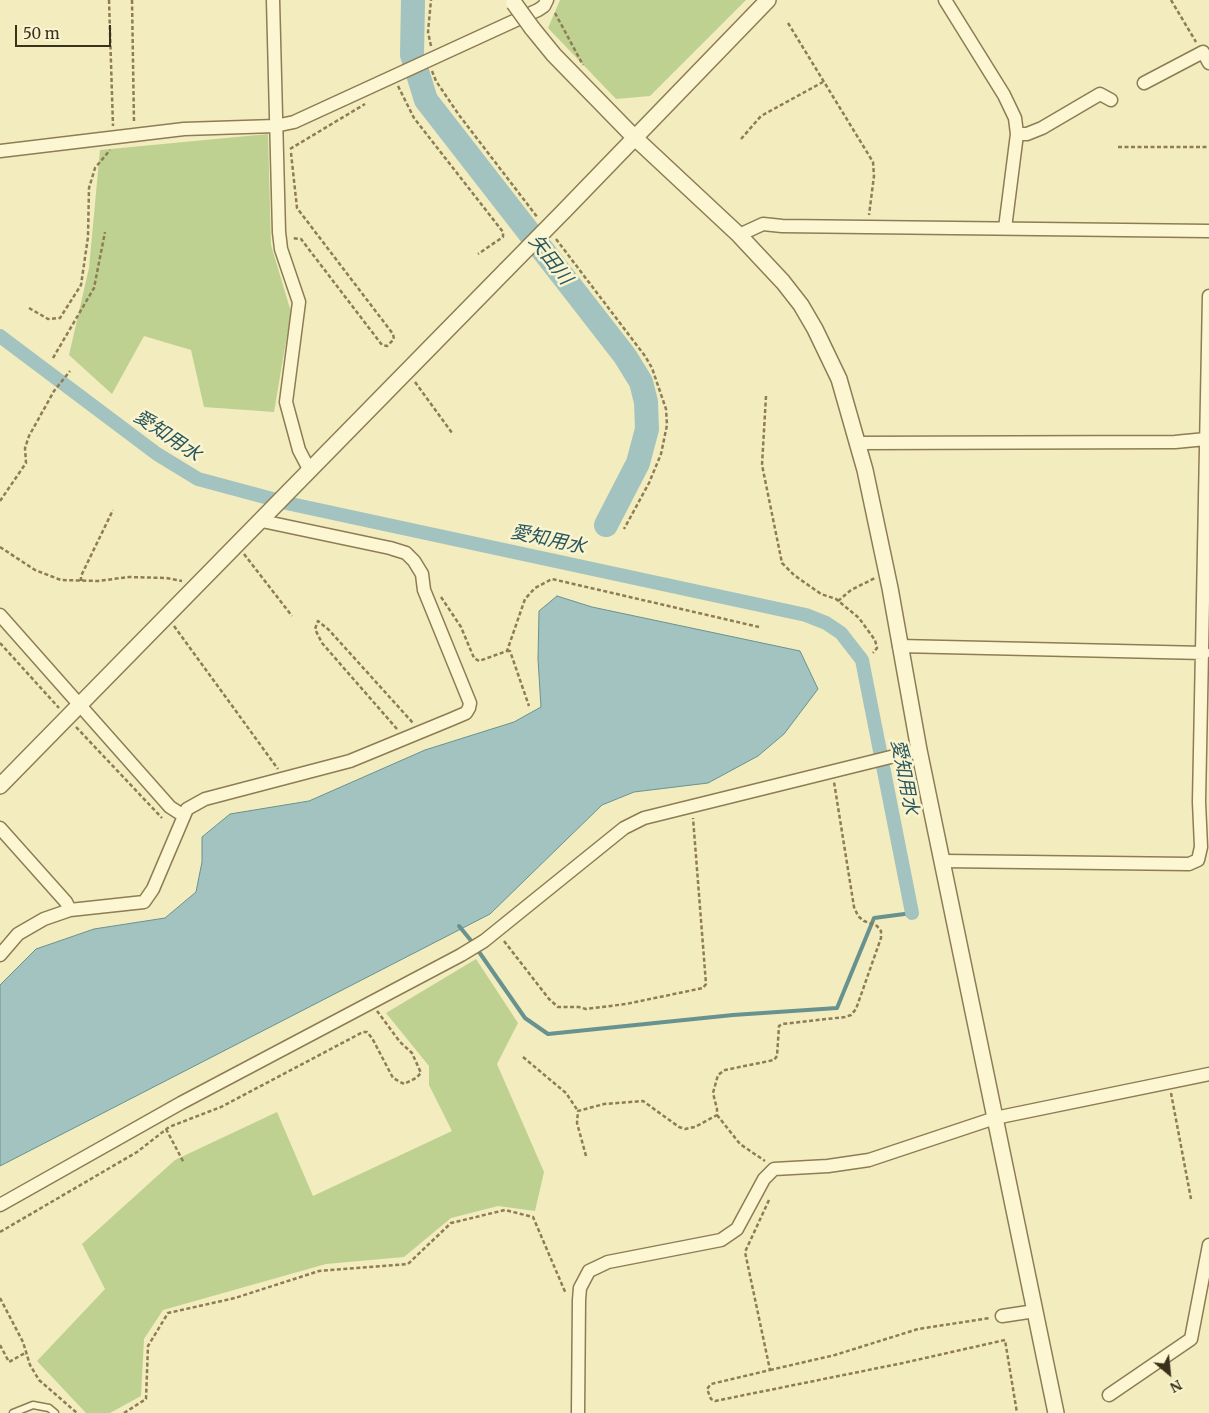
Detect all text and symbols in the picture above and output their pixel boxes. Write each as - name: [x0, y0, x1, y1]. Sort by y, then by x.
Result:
- scale bar: [18, 15, 114, 47]
- text: 50 m: [23, 24, 60, 43]
- water label: 矢田川: [523, 231, 577, 289]
- water label: 愛知用水: [129, 405, 205, 467]
- water label: 愛知用水: [508, 521, 588, 559]
- water label: 愛知用水: [886, 738, 922, 816]
- north arrow: [1144, 1348, 1194, 1398]
- text: N: [1167, 1376, 1185, 1397]

